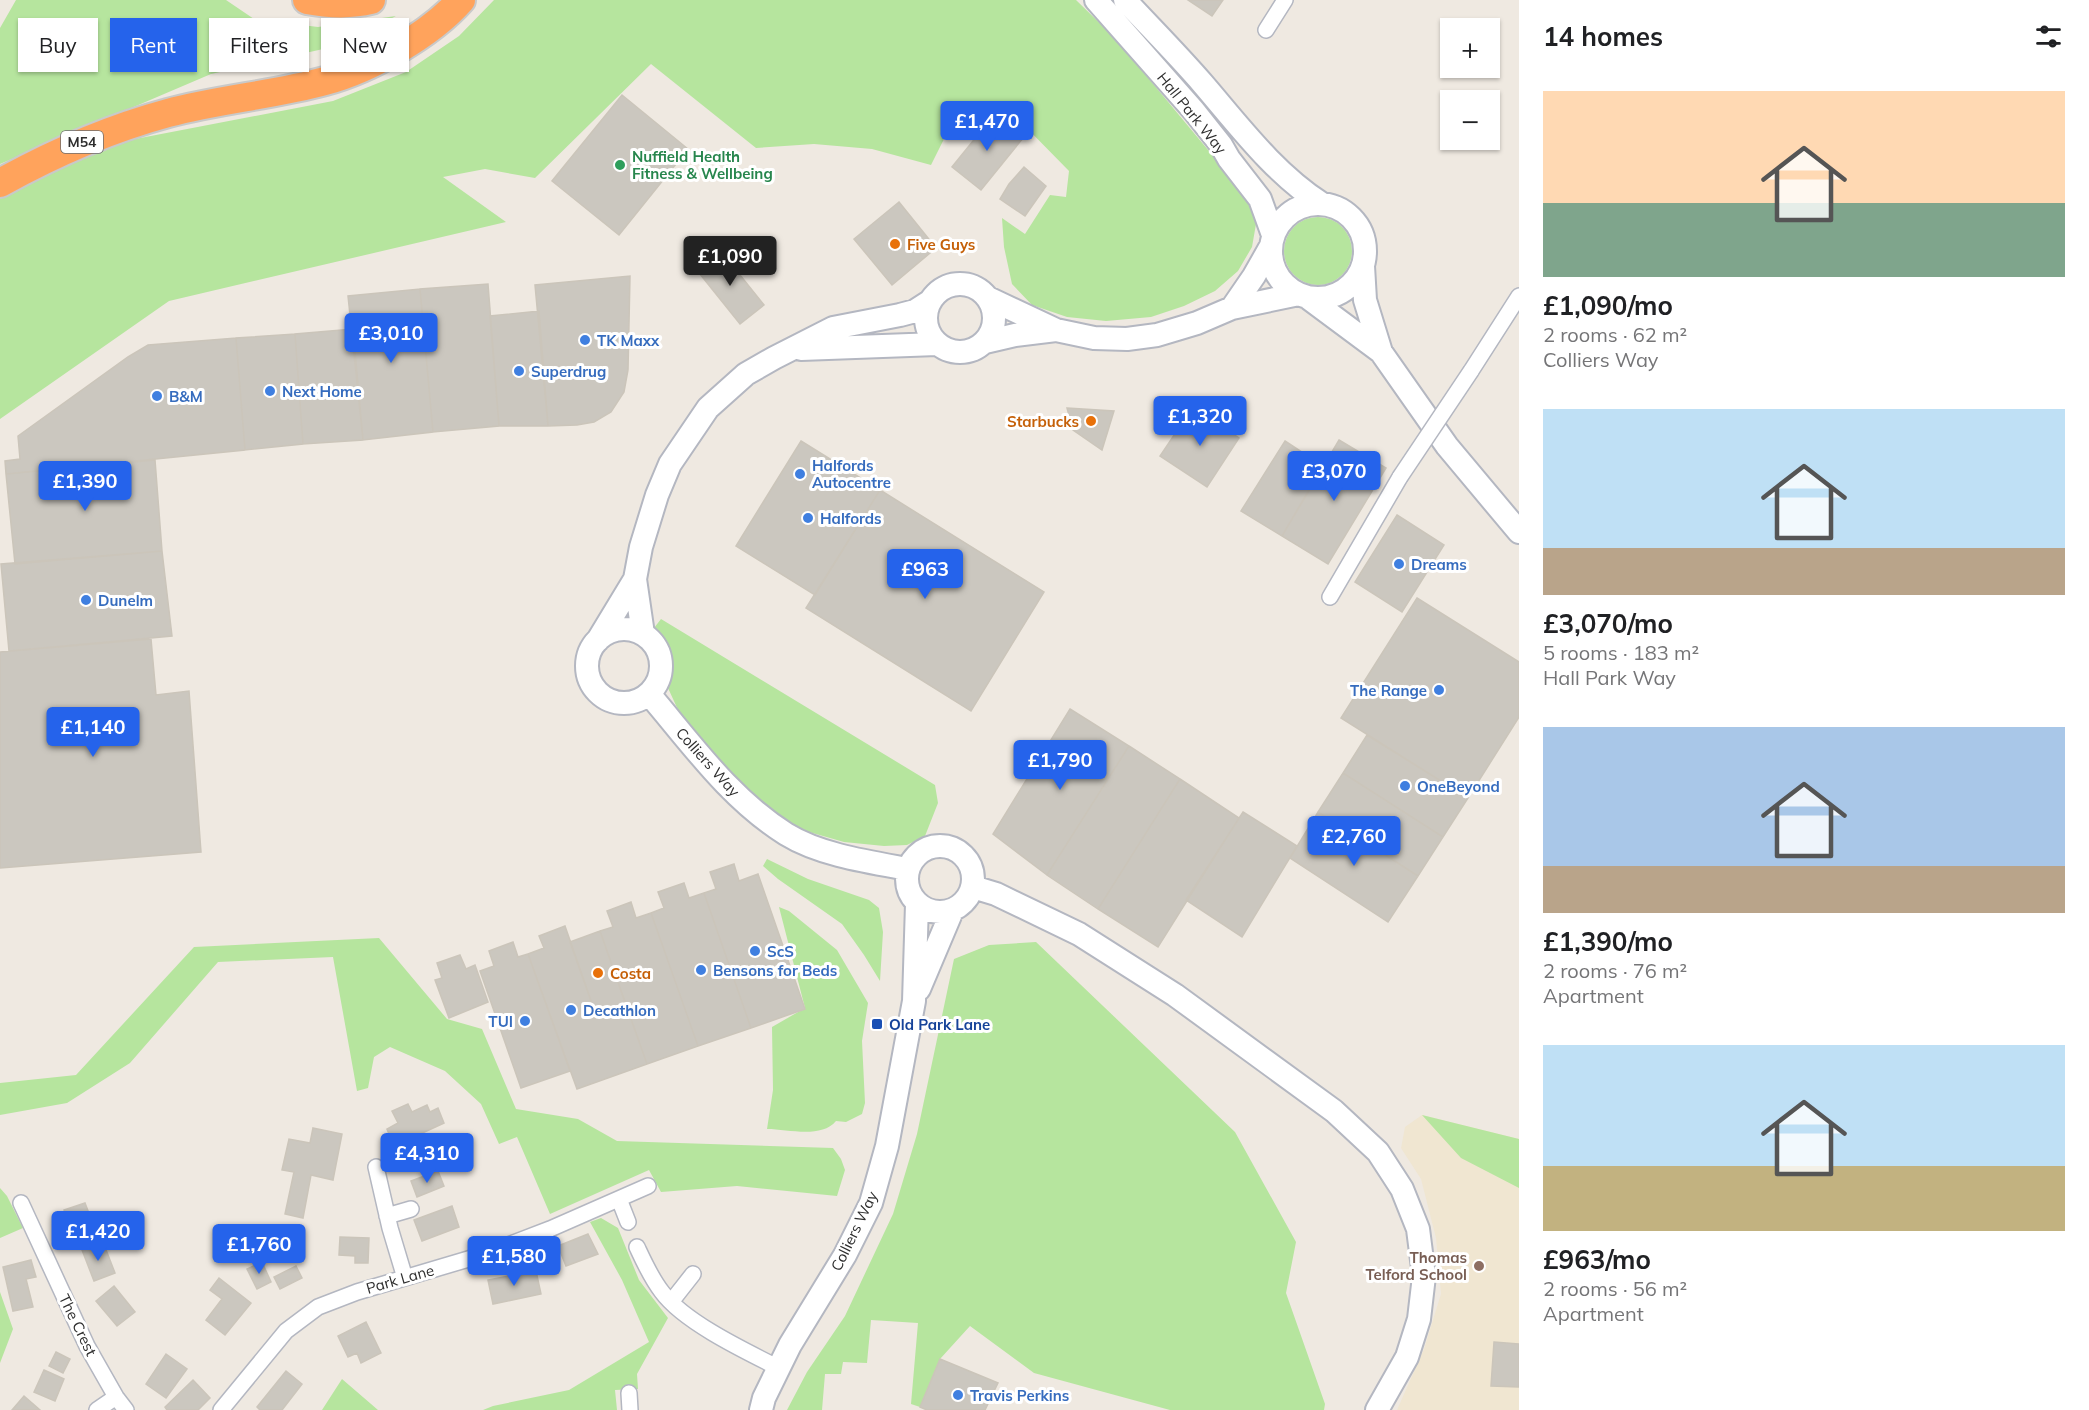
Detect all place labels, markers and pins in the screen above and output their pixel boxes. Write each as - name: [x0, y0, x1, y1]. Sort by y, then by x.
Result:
- pin: £1,470: [938, 101, 1036, 152]
- place label: Nuffield Health Fitness & Wellbeing: [632, 147, 773, 183]
- marker: Nuffield Health Fitness & Wellbeing: [613, 158, 627, 172]
- place label: Five Guys: [907, 235, 975, 254]
- pin: £1,090: [681, 236, 779, 287]
- marker: Five Guys: [888, 237, 902, 251]
- pin: £3,010: [342, 313, 440, 364]
- place label: TK Maxx: [597, 331, 660, 350]
- marker: TK Maxx: [578, 333, 592, 347]
- place label: Superdrug: [531, 362, 606, 381]
- marker: Superdrug: [512, 364, 526, 378]
- place label: Next Home: [282, 382, 362, 401]
- marker: Next Home: [263, 384, 277, 398]
- place label: B&M: [169, 387, 203, 406]
- marker: B&M: [150, 389, 164, 403]
- pin: £1,320: [1151, 396, 1249, 447]
- place label: Starbucks: [1007, 412, 1079, 431]
- marker: Starbucks: [1084, 414, 1098, 428]
- pin: £3,070: [1285, 451, 1383, 502]
- place label: Halfords Autocentre: [812, 456, 891, 492]
- pin: £1,390: [36, 461, 134, 512]
- marker: Halfords Autocentre: [793, 467, 807, 481]
- place label: Halfords: [820, 509, 882, 528]
- marker: Halfords: [801, 511, 815, 525]
- pin: £963: [889, 549, 961, 600]
- place label: Dreams: [1411, 555, 1467, 574]
- marker: Dreams: [1392, 557, 1406, 571]
- place label: Dunelm: [98, 591, 153, 610]
- marker: Dunelm: [79, 593, 93, 607]
- place label: The Range: [1350, 681, 1427, 700]
- marker: The Range: [1432, 683, 1446, 697]
- pin: £1,140: [44, 707, 142, 758]
- pin: £1,790: [1011, 740, 1109, 791]
- place label: OneBeyond: [1417, 777, 1500, 796]
- marker: OneBeyond: [1398, 779, 1412, 793]
- pin: £2,760: [1305, 816, 1403, 867]
- place label: ScS: [767, 942, 794, 961]
- marker: ScS: [748, 944, 762, 958]
- place label: Bensons for Beds: [713, 961, 837, 980]
- marker: Bensons for Beds: [694, 963, 708, 977]
- place label: Costa: [610, 964, 651, 983]
- marker: Costa: [591, 966, 605, 980]
- place label: Decathlon: [583, 1001, 656, 1020]
- marker: Decathlon: [564, 1003, 578, 1017]
- place label: TUI: [488, 1012, 513, 1031]
- marker: TUI: [518, 1014, 532, 1028]
- place label: Old Park Lane: [889, 1015, 990, 1034]
- marker: Old Park Lane: [870, 1017, 884, 1031]
- pin: £4,310: [378, 1133, 476, 1184]
- pin: £1,420: [49, 1211, 147, 1262]
- pin: £1,760: [210, 1224, 308, 1275]
- pin: £1,580: [465, 1236, 563, 1287]
- place label: Thomas Telford School: [1365, 1248, 1467, 1284]
- marker: Thomas Telford School: [1472, 1259, 1486, 1273]
- place label: Travis Perkins: [970, 1386, 1069, 1405]
- marker: Travis Perkins: [951, 1388, 965, 1402]

